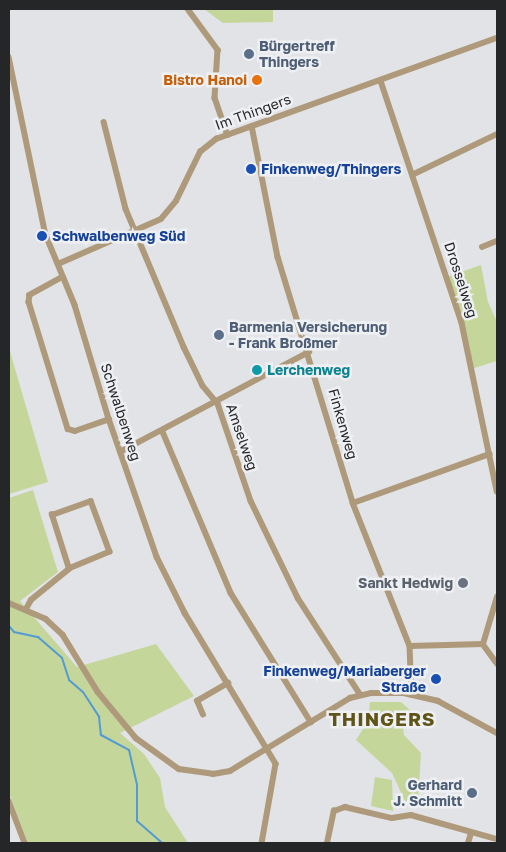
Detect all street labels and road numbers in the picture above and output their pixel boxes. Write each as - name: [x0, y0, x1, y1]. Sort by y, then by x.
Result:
- street label: Im Thingers: [213, 91, 293, 133]
- street label: Drosselweg: [441, 240, 481, 320]
- street label: Schwalbenweg: [97, 361, 145, 463]
- street label: Finkenweg: [325, 387, 361, 461]
- street label: Amselweg: [223, 401, 261, 473]

